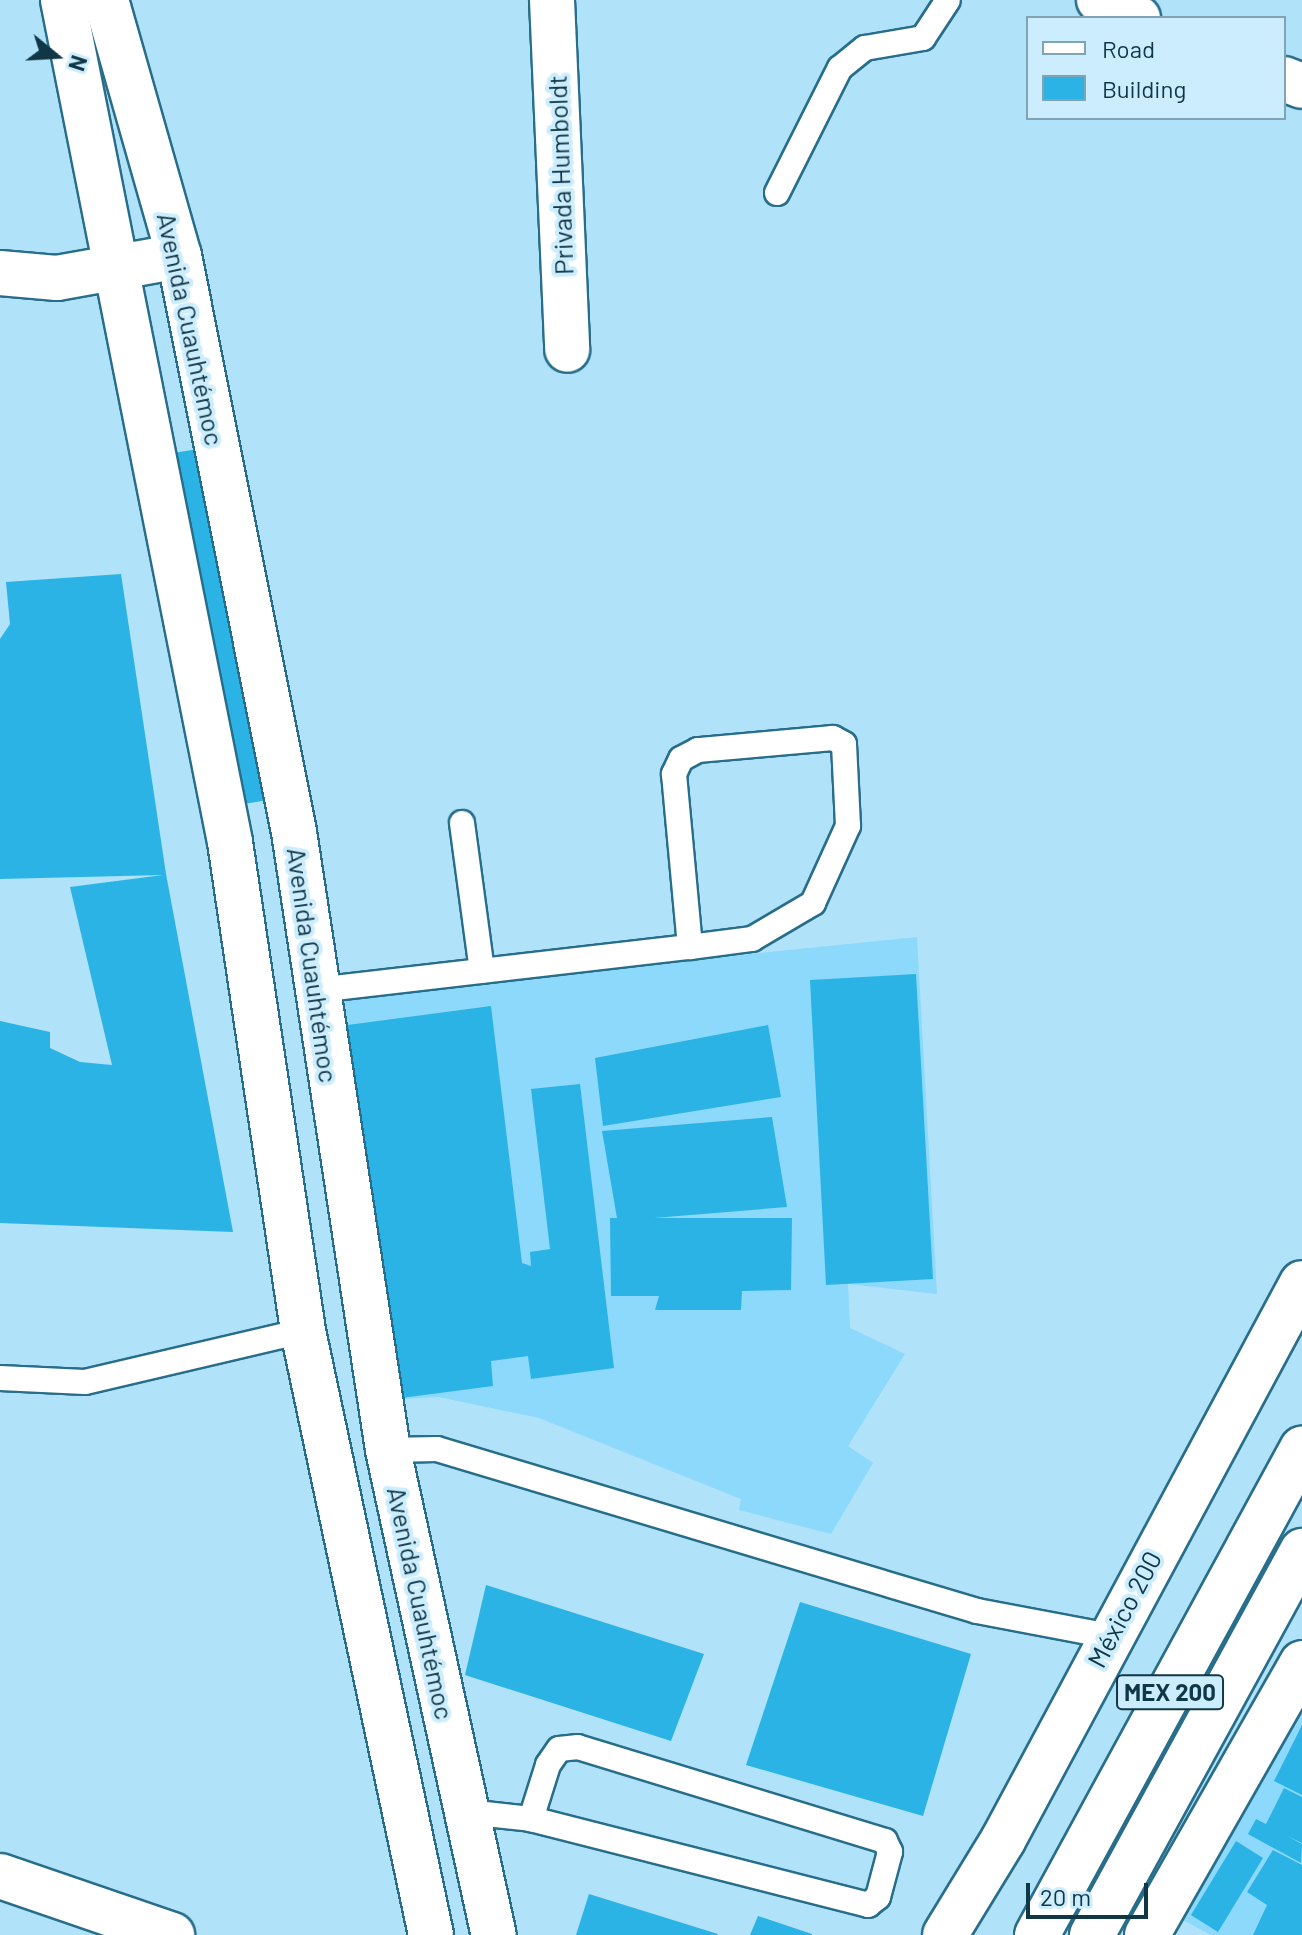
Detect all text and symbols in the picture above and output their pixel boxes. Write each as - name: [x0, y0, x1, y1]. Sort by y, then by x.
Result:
- north arrow: [16, 16, 96, 96]
- legend: [1026, 16, 1286, 120]
- text: Road: [1102, 34, 1155, 63]
- text: N: [64, 52, 93, 74]
- text: Building: [1102, 74, 1186, 103]
- street label: Privada Humboldt: [541, 75, 579, 275]
- street label: Avenida Cuauhtémoc: [151, 210, 231, 448]
- street label: Avenida Cuauhtémoc: [281, 845, 345, 1085]
- street label: Avenida Cuauhtémoc: [381, 1484, 461, 1722]
- street label: México 200: [1080, 1546, 1168, 1672]
- road number: MEX 200: [1116, 1672, 1224, 1712]
- scale bar: [1030, 1867, 1152, 1917]
- text: 20 m: [1040, 1882, 1091, 1911]

